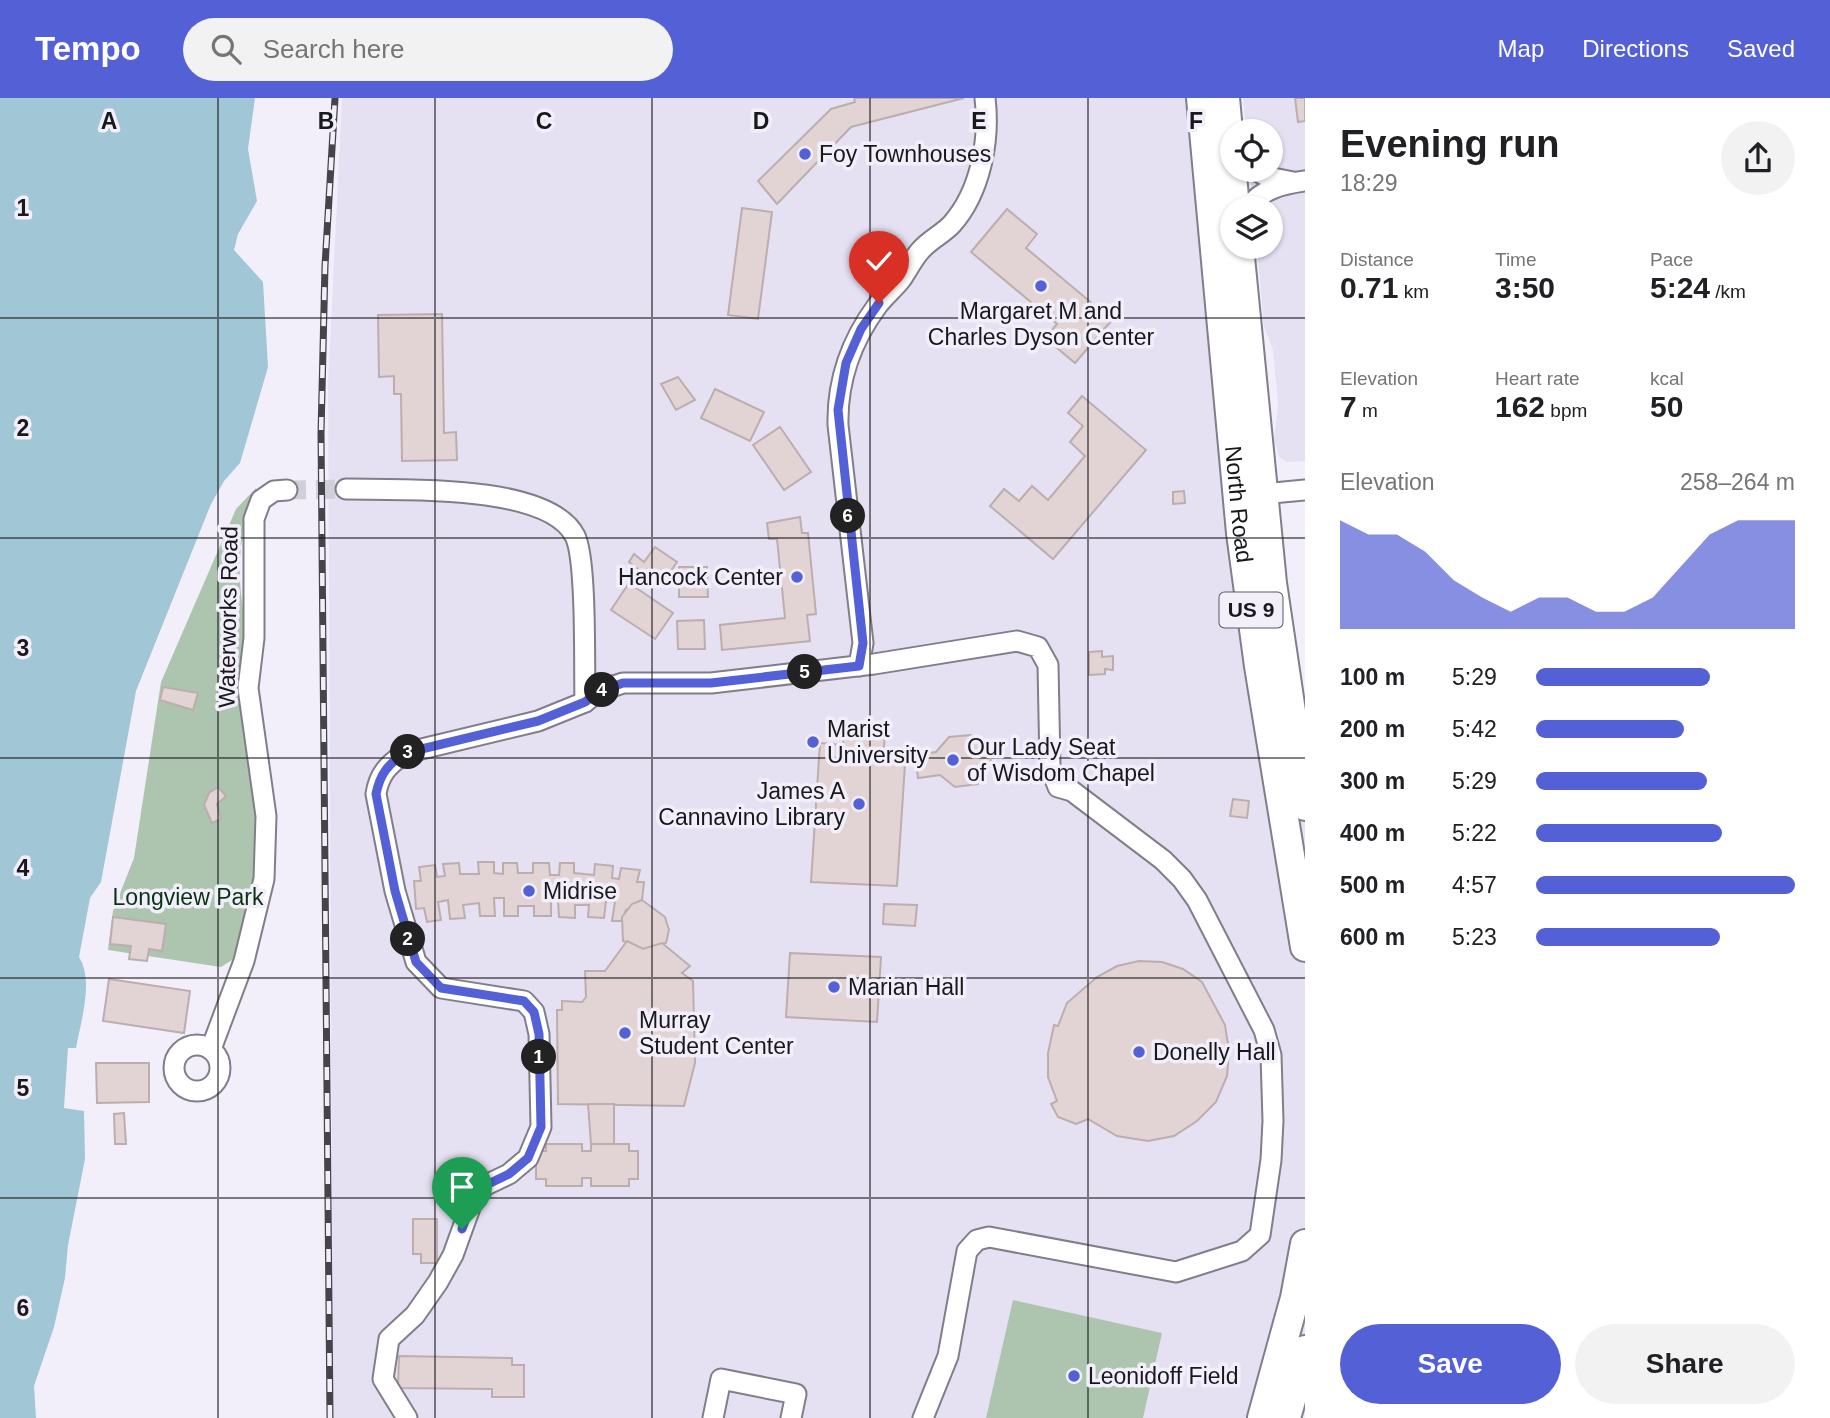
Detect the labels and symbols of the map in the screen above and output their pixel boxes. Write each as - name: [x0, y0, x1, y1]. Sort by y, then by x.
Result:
- text: A: [101, 108, 117, 134]
- text: B: [318, 108, 334, 134]
- text: C: [536, 108, 552, 134]
- text: D: [753, 108, 769, 134]
- text: E: [971, 108, 987, 134]
- text: F: [1189, 108, 1203, 134]
- place label: Foy Townhouses: [819, 141, 991, 167]
- marker: Foy Townhouses: [797, 146, 813, 162]
- text: 1: [17, 195, 30, 221]
- pin: [849, 231, 909, 303]
- marker: Margaret M and Charles Dyson Center: [1033, 278, 1049, 294]
- place label: Margaret M and Charles Dyson Center: [928, 298, 1154, 350]
- text: 2: [17, 415, 29, 441]
- street label: North Road: [1220, 444, 1258, 564]
- pin: 6: [830, 498, 866, 534]
- street label: Waterworks Road: [213, 526, 243, 708]
- place label: Hancock Center: [618, 564, 783, 590]
- marker: Hancock Center: [789, 569, 805, 585]
- road number: US 9: [1220, 592, 1282, 628]
- text: 3: [17, 635, 29, 661]
- pin: 5: [788, 654, 822, 690]
- pin: 4: [584, 672, 620, 708]
- place label: Marist University: [827, 716, 928, 768]
- pin: 3: [390, 734, 426, 770]
- marker: Marist University: [805, 734, 821, 750]
- place label: Our Lady Seat of Wisdom Chapel: [967, 734, 1155, 786]
- marker: Our Lady Seat of Wisdom Chapel: [945, 752, 961, 768]
- place label: James A Cannavino Library: [658, 778, 846, 830]
- marker: James A Cannavino Library: [851, 796, 867, 812]
- text: 4: [17, 855, 30, 881]
- place label: Midrise: [543, 878, 617, 904]
- marker: Midrise: [521, 883, 537, 899]
- park label: Longview Park: [113, 884, 264, 910]
- pin: 2: [390, 922, 426, 956]
- place label: Marian Hall: [848, 974, 964, 1000]
- marker: Marian Hall: [826, 979, 842, 995]
- place label: Murray Student Center: [639, 1007, 794, 1059]
- marker: Murray Student Center: [617, 1025, 633, 1041]
- place label: Donelly Hall: [1153, 1039, 1276, 1065]
- pin: 1: [522, 1040, 556, 1074]
- marker: Donelly Hall: [1131, 1044, 1147, 1060]
- text: 5: [17, 1075, 30, 1101]
- pin: [432, 1157, 492, 1229]
- text: 6: [17, 1295, 29, 1321]
- place label: Leonidoff Field: [1088, 1363, 1238, 1389]
- marker: Leonidoff Field: [1066, 1368, 1082, 1384]

